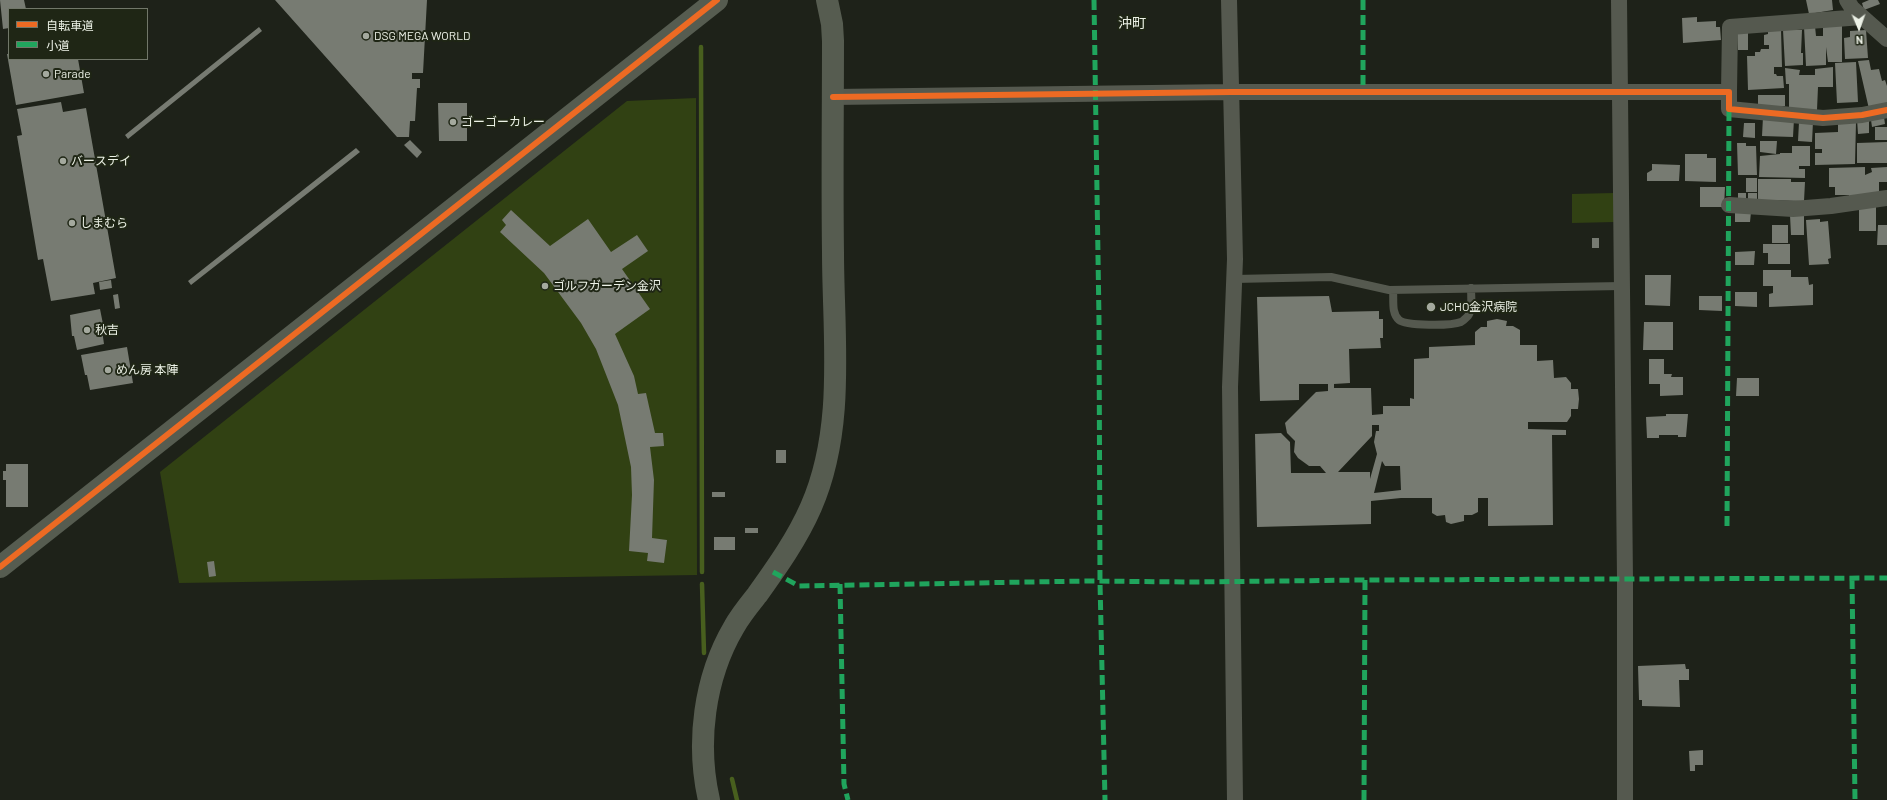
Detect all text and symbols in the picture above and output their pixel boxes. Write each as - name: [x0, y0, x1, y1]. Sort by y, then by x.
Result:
- legend: [8, 8, 148, 60]
- north arrow: [1839, 8, 1879, 48]
- district label: 沖町: [1118, 15, 1146, 31]
- text: 自転車道: [46, 18, 94, 32]
- place label: DSG MEGA WORLD: [374, 29, 470, 43]
- marker: DSG MEGA WORLD: [361, 31, 371, 41]
- text: N: [1856, 34, 1863, 47]
- text: 小道: [46, 38, 70, 52]
- place label: Parade: [54, 67, 91, 81]
- marker: Parade: [41, 69, 51, 79]
- place label: ゴーゴーカレー: [461, 115, 545, 129]
- marker: ゴーゴーカレー: [448, 117, 458, 127]
- place label: バースデイ: [71, 154, 131, 168]
- marker: バースデイ: [58, 156, 68, 166]
- place label: しまむら: [80, 216, 128, 230]
- marker: しまむら: [67, 218, 77, 228]
- place label: ゴルフガーデン金沢: [553, 279, 661, 293]
- marker: ゴルフガーデン金沢: [540, 281, 550, 291]
- place label: JCHO金沢病院: [1440, 300, 1517, 314]
- marker: JCHO金沢病院: [1425, 301, 1437, 313]
- place label: 秋吉: [95, 323, 119, 337]
- marker: 秋吉: [82, 325, 92, 335]
- place label: めん房 本陣: [116, 363, 178, 377]
- marker: めん房 本陣: [103, 365, 113, 375]

